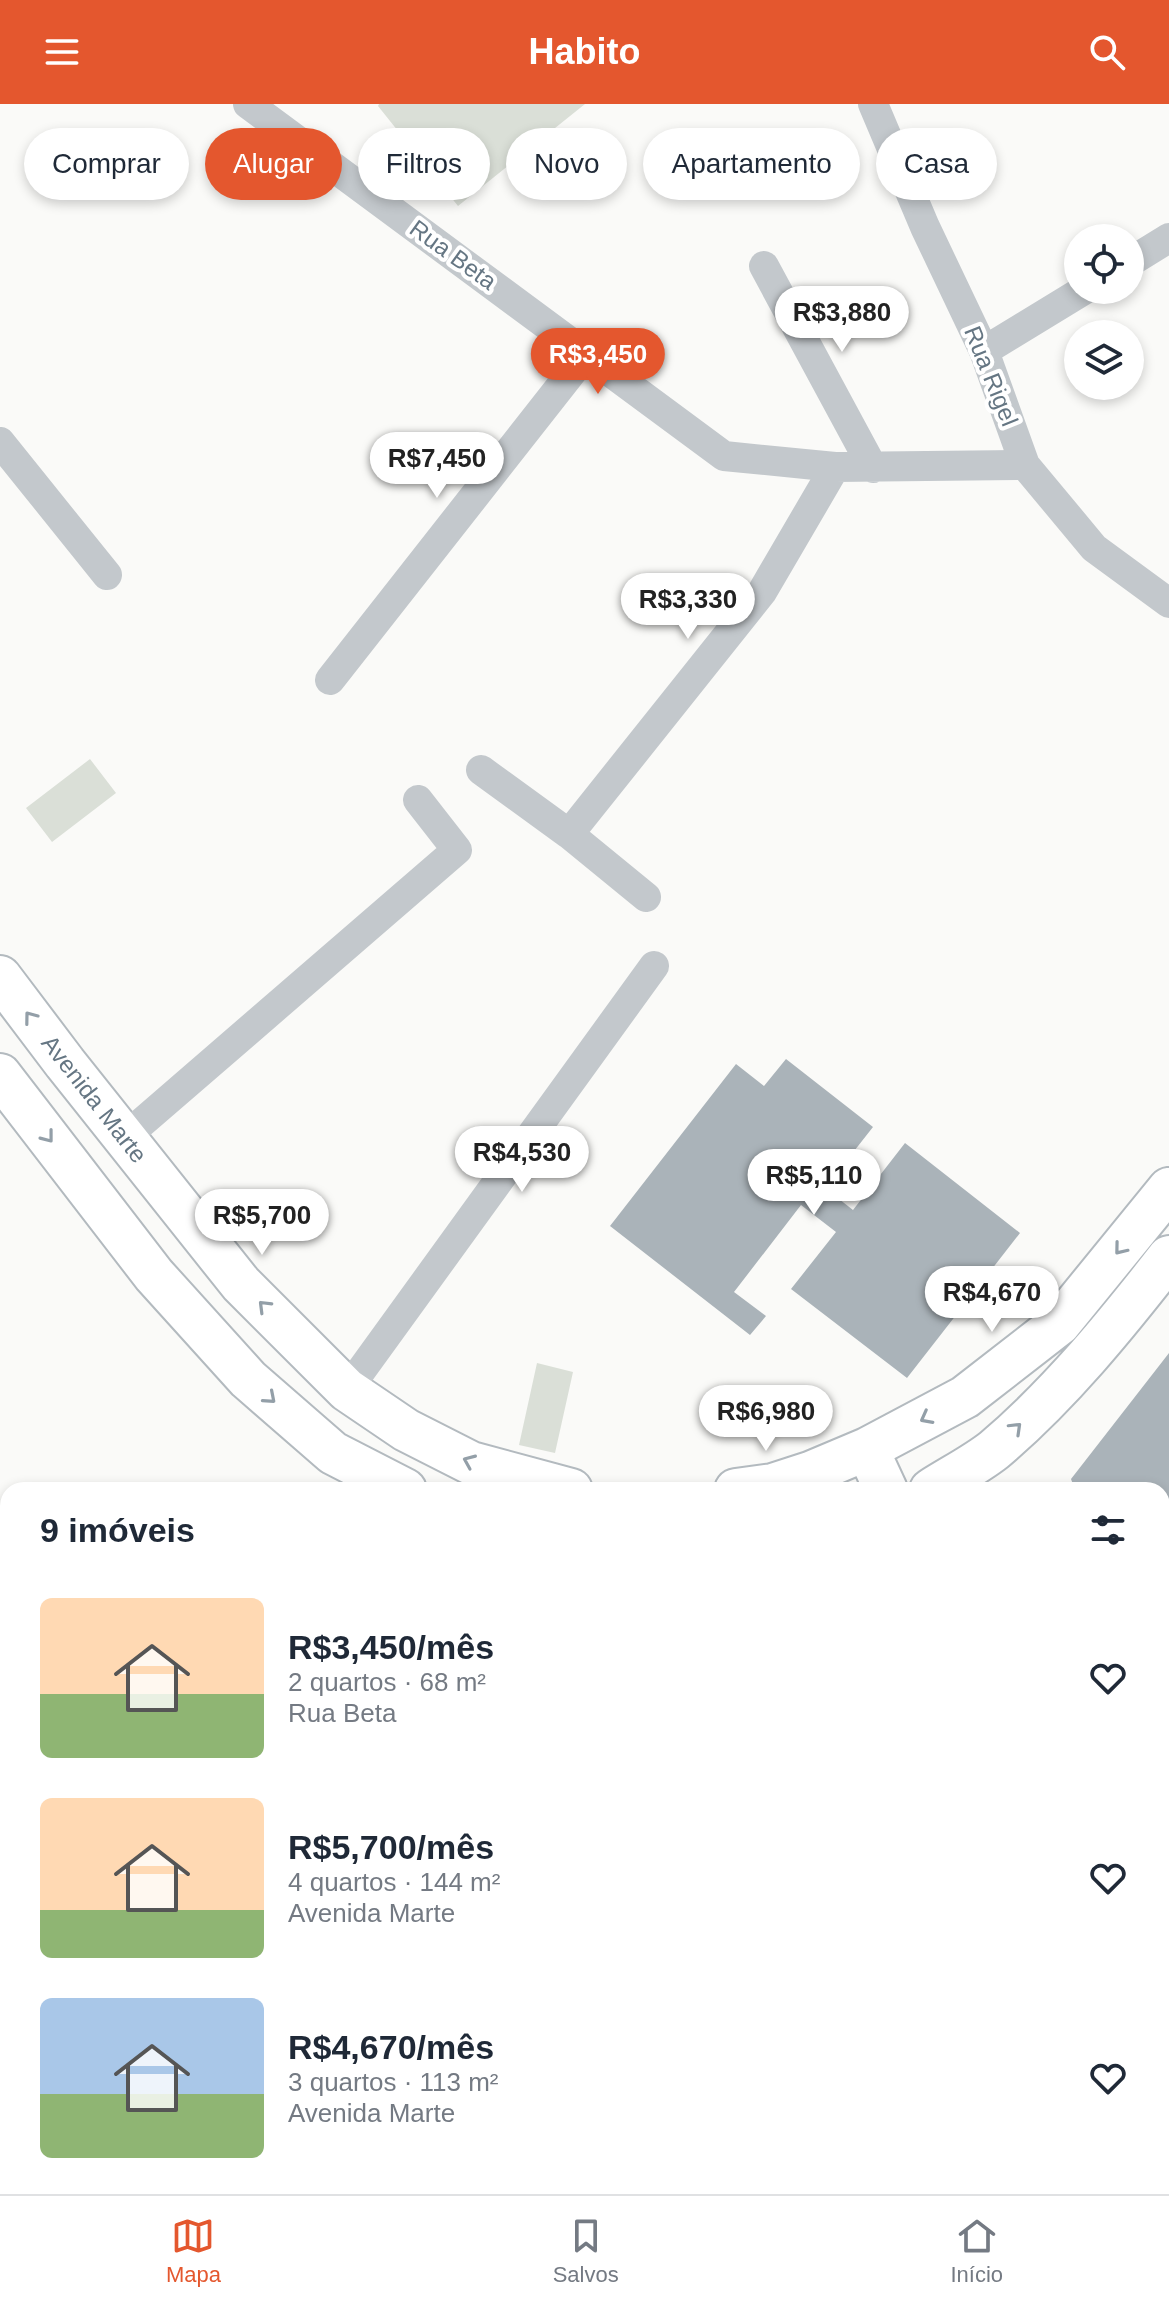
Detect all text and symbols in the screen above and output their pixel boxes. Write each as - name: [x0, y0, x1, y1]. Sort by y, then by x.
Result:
- icon: menu: [40, 30, 84, 74]
- icon: search: [1085, 30, 1129, 74]
- text: Habito: [529, 31, 641, 72]
- chip: Comprar: [24, 128, 189, 200]
- chip: Alugar: [205, 128, 342, 200]
- chip: Filtros: [358, 128, 490, 200]
- chip: Novo: [506, 128, 627, 200]
- chip: Apartamento: [643, 128, 860, 200]
- chip: Casa: [876, 128, 997, 200]
- street label: Rua Beta: [405, 214, 502, 295]
- map controls: [1064, 224, 1144, 400]
- button: locate: [1064, 224, 1144, 304]
- pin: R$3,880: [768, 286, 916, 354]
- text: R$3,880: [793, 297, 891, 327]
- button: layers: [1064, 320, 1144, 400]
- street label: Rua Rigel: [959, 322, 1024, 430]
- pin: R$3,450: [524, 328, 672, 396]
- text: R$3,450: [549, 339, 647, 369]
- pin: R$7,450: [363, 432, 511, 500]
- text: R$7,450: [388, 443, 486, 473]
- pin: R$3,330: [614, 573, 762, 641]
- text: R$3,330: [639, 584, 737, 614]
- one-way arrow: [26, 1011, 40, 1026]
- street label: Avenida Marte: [36, 1030, 153, 1168]
- pin: R$4,530: [448, 1126, 596, 1194]
- one-way arrow: [38, 1128, 52, 1143]
- text: R$4,530: [473, 1137, 571, 1167]
- pin: R$5,110: [740, 1149, 888, 1217]
- text: R$5,110: [766, 1160, 862, 1190]
- pin: R$5,700: [188, 1189, 336, 1257]
- text: R$5,700: [213, 1200, 311, 1230]
- one-way arrow: [1115, 1240, 1130, 1254]
- pin: R$4,670: [918, 1266, 1066, 1334]
- text: R$4,670: [943, 1277, 1041, 1307]
- one-way arrow: [259, 1301, 273, 1315]
- pin: R$6,980: [692, 1385, 840, 1453]
- one-way arrow: [261, 1388, 276, 1403]
- text: R$6,980: [717, 1396, 815, 1426]
- one-way arrow: [919, 1408, 934, 1423]
- one-way arrow: [1007, 1422, 1021, 1437]
- one-way arrow: [463, 1455, 477, 1471]
- icon: filters: [1086, 1508, 1130, 1552]
- text: 9 imóveis: [40, 1511, 195, 1549]
- text: R$3,450/mês: [288, 1628, 494, 1666]
- icon: home: [104, 1630, 200, 1726]
- icon: heart: [1086, 1656, 1130, 1700]
- text: 2 quartos · 68 m²: [288, 1667, 486, 1697]
- text: Rua Beta: [288, 1698, 396, 1728]
- text: R$5,700/mês: [288, 1828, 494, 1866]
- icon: home: [104, 1830, 200, 1926]
- icon: heart: [1086, 1856, 1130, 1900]
- text: 4 quartos · 144 m²: [288, 1867, 500, 1897]
- text: Avenida Marte: [288, 1898, 455, 1928]
- text: R$4,670/mês: [288, 2028, 494, 2066]
- icon: home: [104, 2030, 200, 2126]
- icon: heart: [1086, 2056, 1130, 2100]
- text: 3 quartos · 113 m²: [288, 2067, 499, 2097]
- text: Avenida Marte: [288, 2098, 455, 2128]
- tab: Mapa: [166, 2214, 221, 2288]
- tab: Salvos: [553, 2214, 619, 2288]
- tab: Início: [951, 2214, 1003, 2288]

